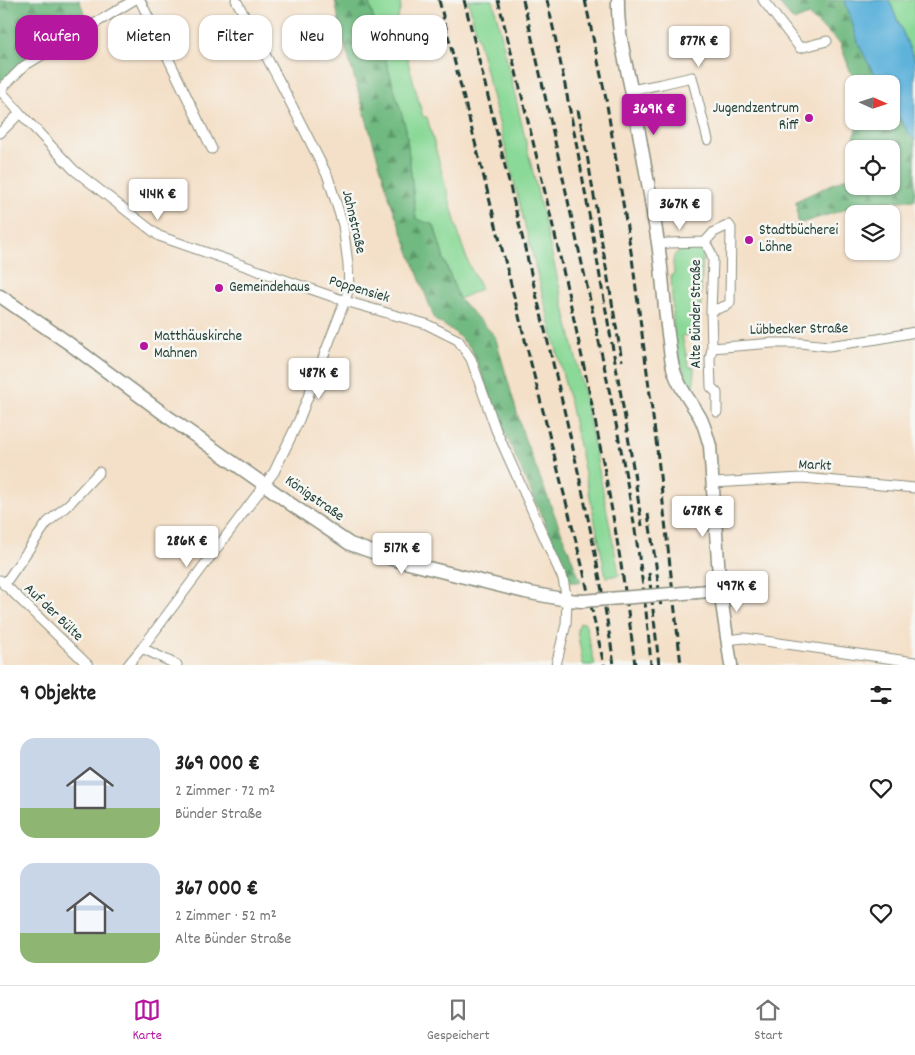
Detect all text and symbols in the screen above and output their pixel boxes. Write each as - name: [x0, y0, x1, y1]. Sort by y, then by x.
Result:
- chip: Kaufen: [15, 15, 98, 60]
- chip: Mieten: [108, 15, 189, 60]
- chip: Filter: [199, 15, 272, 60]
- chip: Neu: [282, 15, 342, 60]
- chip: Wohnung: [352, 15, 447, 60]
- pin: 877K €: [658, 26, 740, 68]
- text: 877K €: [680, 30, 718, 53]
- north arrow: [845, 75, 900, 130]
- map controls: [845, 75, 900, 260]
- pin: 369K €: [613, 94, 695, 136]
- text: 369K €: [633, 98, 675, 121]
- place label: Jugendzentrum Riff: [713, 98, 799, 137]
- marker: Jugendzentrum Riff: [803, 112, 815, 124]
- button: locate: [845, 140, 900, 195]
- pin: 414K €: [117, 178, 199, 221]
- text: 414K €: [140, 183, 176, 206]
- street label: Jahnstraße: [335, 188, 371, 256]
- pin: 367K €: [639, 188, 721, 231]
- text: 367K €: [659, 193, 701, 216]
- button: layers: [845, 205, 900, 260]
- place label: Stadtbücherei Löhne: [759, 220, 838, 259]
- marker: Stadtbücherei Löhne: [743, 234, 755, 246]
- street label: Alte Bünder Straße: [686, 259, 708, 368]
- street label: Poppensiek: [326, 270, 392, 310]
- place label: Gemeindehaus: [229, 277, 310, 299]
- marker: Gemeindehaus: [213, 282, 225, 294]
- street label: Lübbecker Straße: [750, 318, 849, 342]
- place label: Matthäuskirche Mahnen: [154, 326, 242, 365]
- marker: Matthäuskirche Mahnen: [138, 340, 150, 352]
- pin: 487K €: [278, 358, 360, 400]
- text: 487K €: [299, 362, 339, 385]
- street label: Markt: [798, 454, 833, 478]
- street label: Königstraße: [280, 470, 348, 528]
- pin: 678K €: [662, 496, 744, 538]
- text: 678K €: [683, 500, 723, 523]
- pin: 286K €: [146, 526, 228, 568]
- text: 286K €: [166, 530, 208, 553]
- pin: 517K €: [361, 532, 443, 575]
- text: 517K €: [383, 537, 421, 560]
- pin: 497K €: [696, 570, 778, 613]
- text: 497K €: [717, 575, 757, 598]
- street label: Auf der Bülte: [18, 579, 88, 647]
- text: 9 Objekte: [20, 680, 96, 710]
- icon: filters: [867, 681, 895, 709]
- text: 369 000 €: [175, 750, 260, 780]
- icon: home: [60, 758, 120, 818]
- icon: heart: [867, 774, 895, 802]
- text: 2 Zimmer · 72 m²: [175, 780, 275, 803]
- text: Bünder Straße: [175, 803, 262, 826]
- text: 367 000 €: [175, 875, 258, 905]
- icon: home: [60, 883, 120, 943]
- icon: heart: [867, 899, 895, 927]
- text: 2 Zimmer · 52 m²: [175, 905, 276, 928]
- text: Alte Bünder Straße: [175, 928, 291, 951]
- tab: Karte: [132, 996, 162, 1046]
- tab: Gespeichert: [427, 996, 490, 1046]
- tab: Start: [754, 996, 783, 1046]

